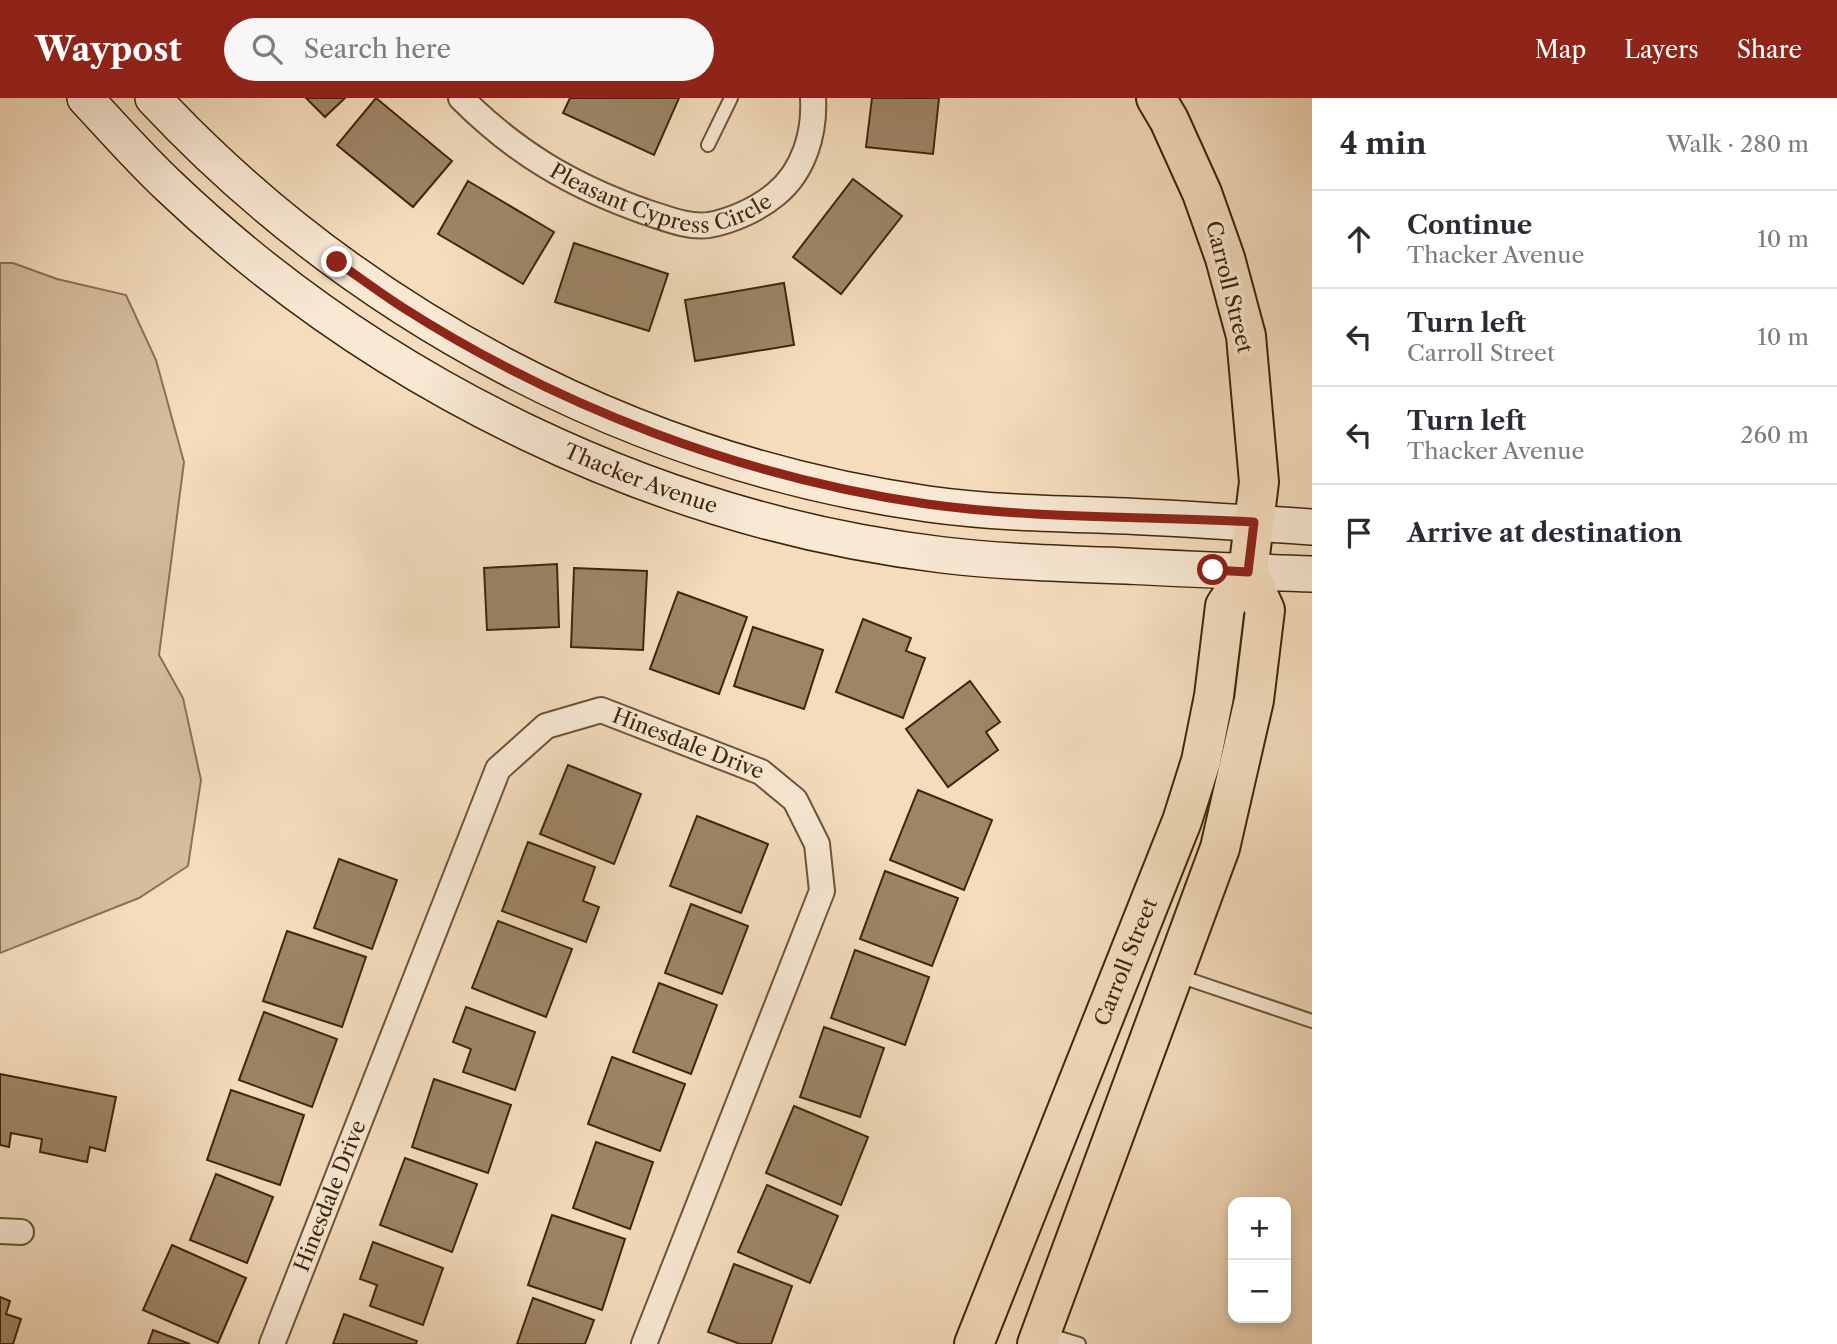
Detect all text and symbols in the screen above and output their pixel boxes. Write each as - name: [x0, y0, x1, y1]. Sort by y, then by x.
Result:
- search box: [224, 18, 714, 81]
- text: Waypost: [35, 29, 182, 70]
- icon: search: [248, 30, 286, 68]
- text: Search here: [304, 33, 451, 65]
- text: Map: [1535, 35, 1586, 64]
- text: Layers: [1624, 35, 1699, 64]
- text: Share: [1737, 35, 1802, 64]
- text: 4 min: [1340, 125, 1426, 162]
- text: Walk · 280 m: [1666, 130, 1809, 158]
- street label: Pleasant Cypress Circle: [546, 158, 776, 238]
- text: Continue: [1407, 209, 1532, 241]
- street label: Carroll Street: [1201, 218, 1258, 356]
- icon: ahead: [1340, 220, 1378, 258]
- text: 10 m: [1757, 225, 1809, 253]
- text: Thacker Avenue: [1407, 241, 1584, 269]
- route end: [321, 246, 352, 277]
- text: Turn left: [1407, 307, 1526, 339]
- icon: left: [1340, 318, 1378, 356]
- text: 10 m: [1757, 323, 1809, 351]
- text: Carroll Street: [1407, 339, 1555, 367]
- text: Turn left: [1407, 405, 1526, 437]
- icon: left: [1340, 416, 1378, 454]
- text: 260 m: [1740, 421, 1809, 449]
- text: Thacker Avenue: [1407, 437, 1584, 465]
- street label: Thacker Avenue: [560, 438, 721, 518]
- icon: arrive: [1340, 514, 1378, 552]
- text: Arrive at destination: [1407, 517, 1682, 549]
- route start: [1197, 554, 1228, 585]
- street label: Hinesdale Drive: [609, 703, 768, 784]
- street label: Carroll Street: [1089, 894, 1162, 1029]
- street label: Hinesdale Drive: [289, 1117, 371, 1275]
- map controls: [1228, 1197, 1291, 1323]
- button: +: [1228, 1197, 1291, 1260]
- button: −: [1228, 1260, 1291, 1323]

